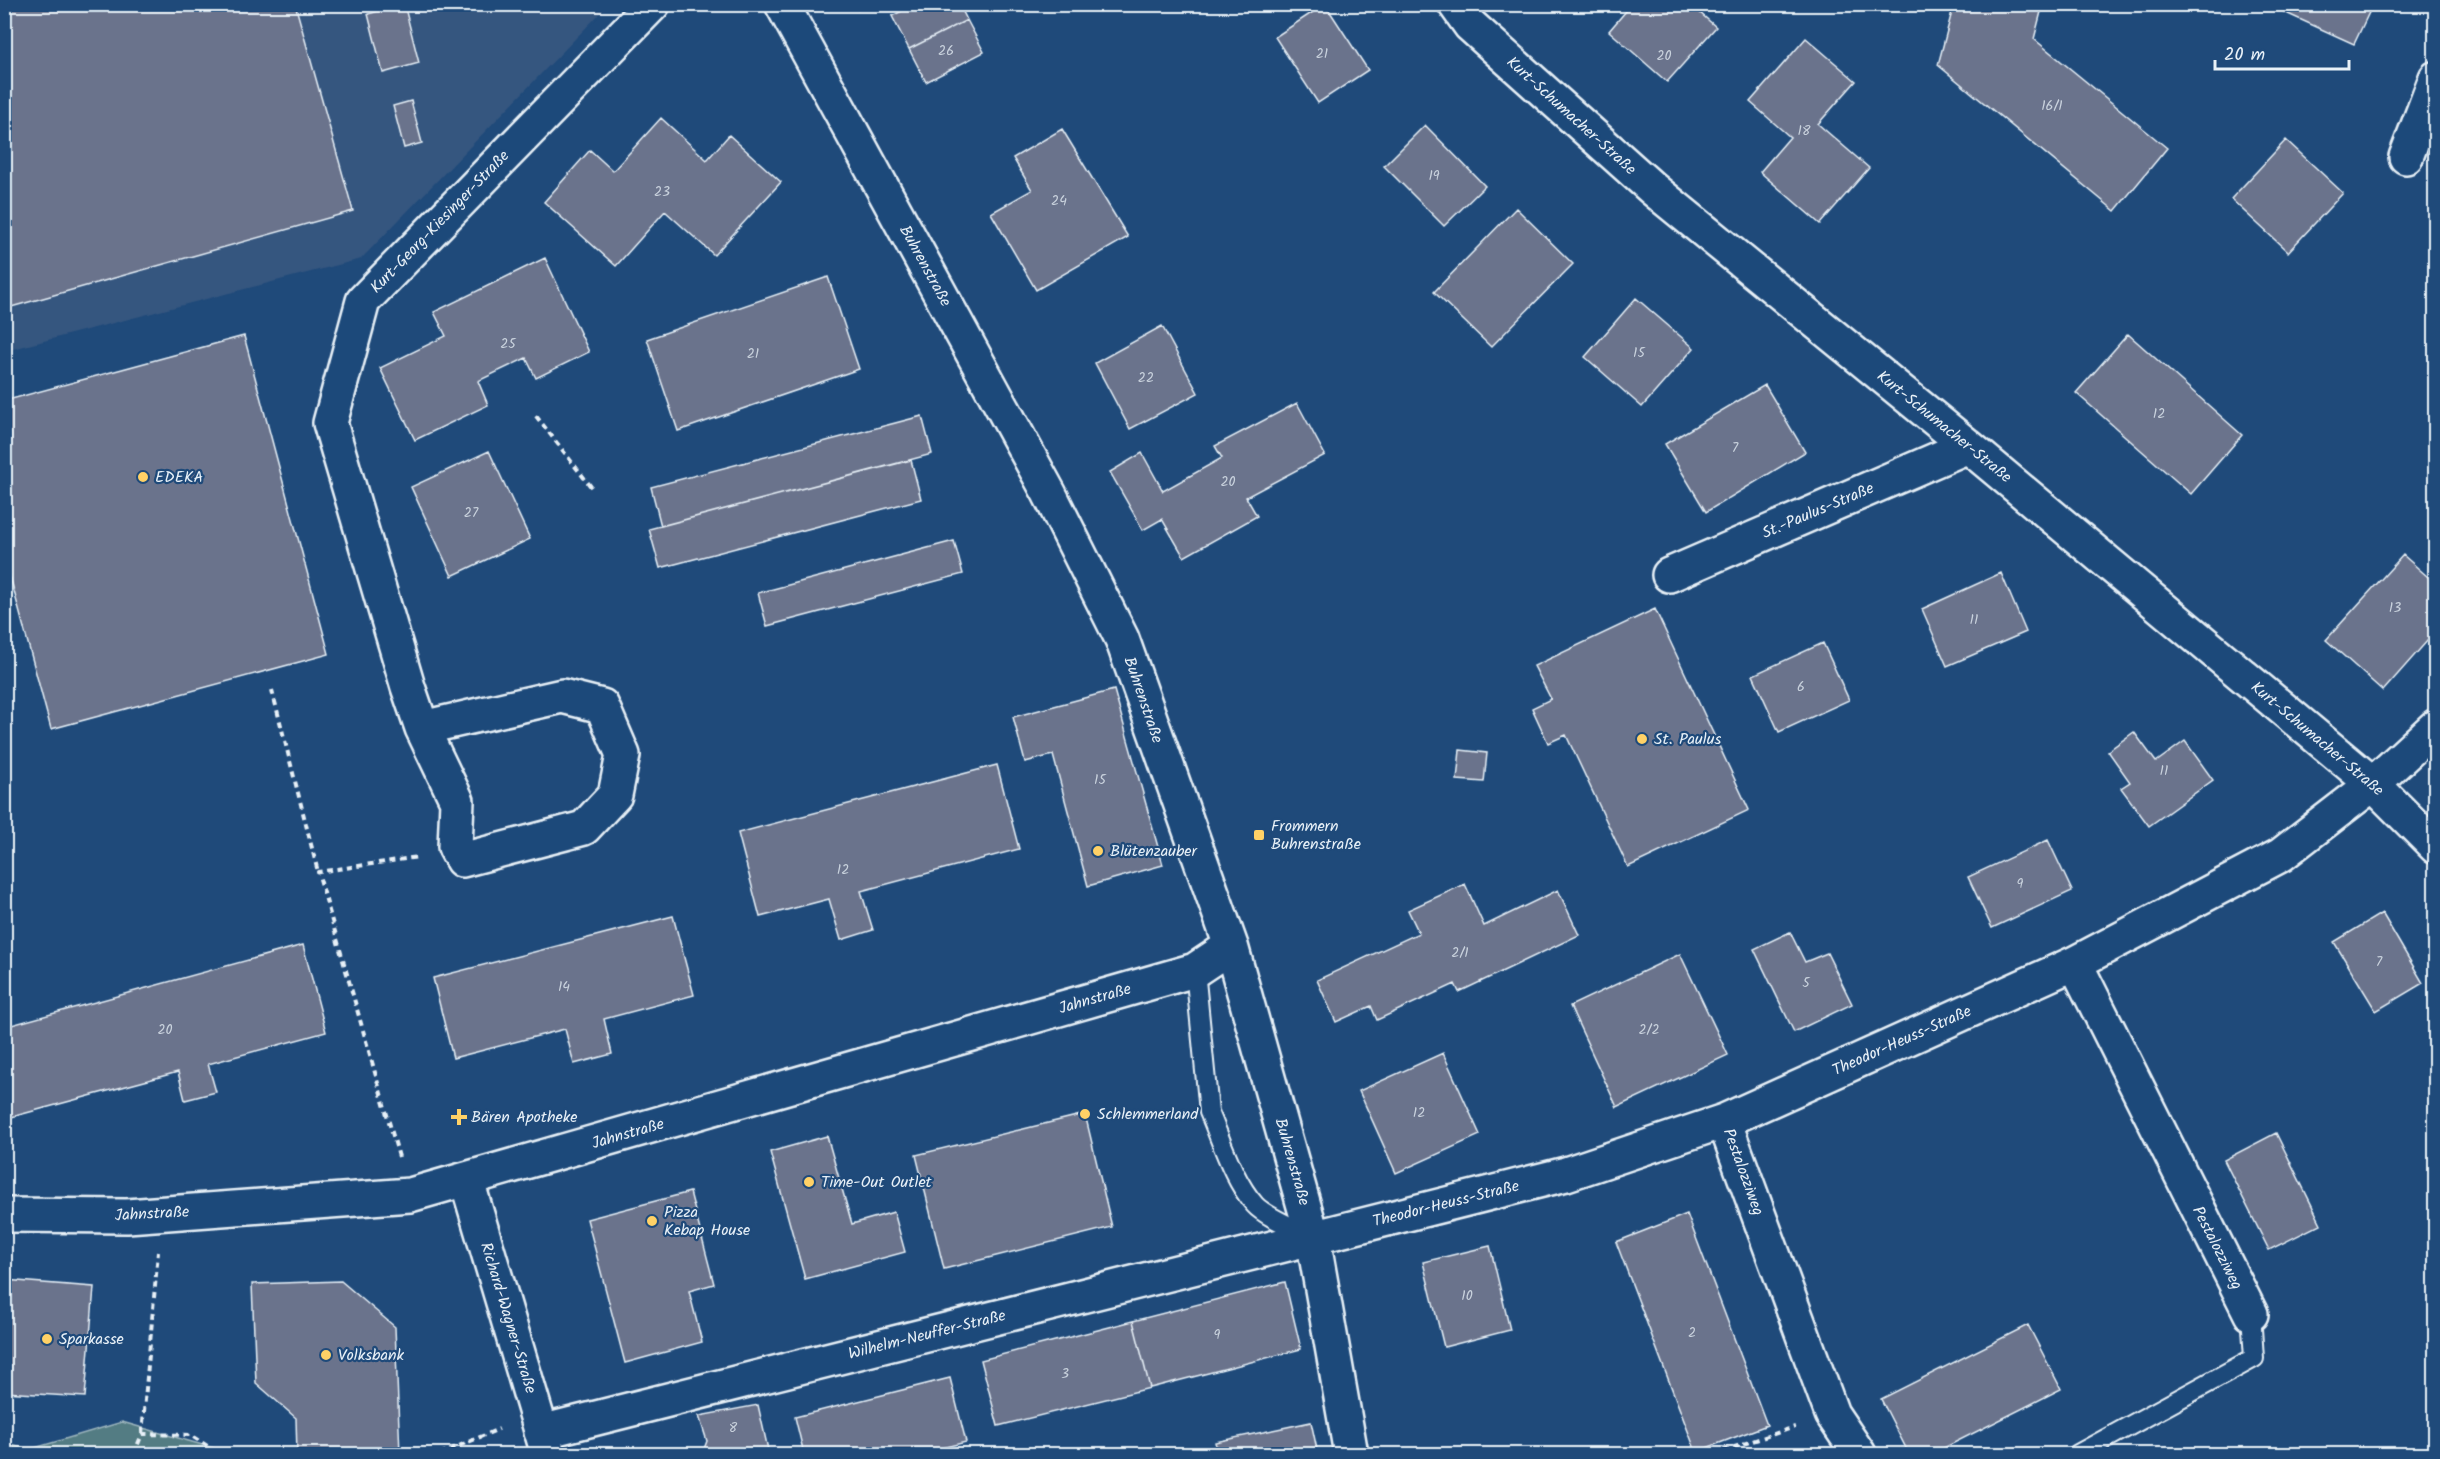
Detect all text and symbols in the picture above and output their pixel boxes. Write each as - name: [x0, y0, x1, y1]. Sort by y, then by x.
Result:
- scale bar: [2215, 33, 2348, 71]
- house number: 26: [938, 40, 954, 62]
- text: 20 m: [2224, 41, 2265, 70]
- house number: 21: [1316, 43, 1328, 65]
- house number: 20: [1656, 45, 1672, 67]
- street label: Kurt-Schumacher-Straße: [1500, 51, 1642, 181]
- house number: 16/1: [2041, 95, 2063, 117]
- house number: 18: [1798, 120, 1811, 142]
- street label: Kurt-Georg-Kiesinger-Straße: [364, 144, 516, 300]
- house number: 19: [1428, 165, 1440, 187]
- house number: 23: [654, 181, 670, 203]
- house number: 24: [1051, 190, 1067, 212]
- street label: Buhrenstraße: [892, 221, 958, 311]
- house number: 25: [500, 333, 517, 355]
- house number: 15: [1633, 342, 1646, 364]
- house number: 21: [747, 343, 759, 365]
- street label: Kurt-Schumacher-Straße: [1871, 365, 2017, 489]
- house number: 22: [1138, 367, 1154, 389]
- house number: 12: [2153, 403, 2165, 425]
- house number: 7: [1732, 437, 1739, 459]
- place label: EDEKA: [155, 465, 203, 490]
- marker: EDEKA: [136, 470, 150, 484]
- house number: 20: [1220, 471, 1236, 493]
- street label: St.-Paulus-Straße: [1758, 476, 1878, 546]
- house number: 27: [464, 502, 479, 524]
- house number: 13: [2389, 597, 2401, 619]
- house number: 11: [1970, 609, 1978, 631]
- street label: Buhrenstraße: [1117, 653, 1169, 747]
- house number: 6: [1797, 676, 1805, 698]
- street label: Kurt-Schumacher-Straße: [2245, 676, 2389, 802]
- place label: St. Paulus: [1654, 727, 1721, 752]
- marker: St. Paulus: [1635, 732, 1649, 746]
- house number: 11: [2160, 760, 2168, 782]
- house number: 15: [1094, 769, 1107, 791]
- place label: Frommern Buhrenstraße: [1271, 814, 1361, 857]
- marker: Frommern Buhrenstraße: [1252, 828, 1266, 842]
- place label: Blütenzauber: [1110, 839, 1199, 864]
- marker: Blütenzauber: [1091, 844, 1105, 858]
- house number: 12: [837, 859, 849, 881]
- house number: 9: [2017, 873, 2024, 895]
- house number: 2/1: [1451, 942, 1469, 964]
- house number: 7: [2376, 951, 2383, 973]
- house number: 5: [1802, 972, 1811, 994]
- house number: 14: [558, 976, 570, 998]
- street label: Jahnstraße: [1056, 977, 1134, 1021]
- street label: Theodor-Heuss-Straße: [1828, 999, 1976, 1083]
- house number: 20: [157, 1019, 173, 1041]
- house number: 2/2: [1638, 1019, 1660, 1041]
- place label: Schlemmerland: [1097, 1102, 1199, 1127]
- house number: 12: [1413, 1102, 1425, 1124]
- place label: Bären Apotheke: [471, 1105, 577, 1130]
- marker: Schlemmerland: [1078, 1107, 1092, 1121]
- marker: Bären Apotheke: [452, 1110, 466, 1124]
- street label: Jahnstraße: [589, 1112, 667, 1156]
- street label: Buhrenstraße: [1268, 1115, 1316, 1209]
- street label: Pestalozziweg: [1716, 1125, 1770, 1219]
- place label: Time-Out Outlet: [821, 1170, 933, 1195]
- street label: Theodor-Heuss-Straße: [1370, 1174, 1522, 1234]
- marker: Time-Out Outlet: [802, 1175, 816, 1189]
- street label: Jahnstraße: [114, 1200, 190, 1228]
- place label: Pizza Kebap House: [664, 1200, 750, 1243]
- street label: Pestalozziweg: [2185, 1202, 2249, 1294]
- marker: Pizza Kebap House: [645, 1214, 659, 1228]
- street label: Richard-Wagner-Straße: [473, 1239, 543, 1397]
- house number: 10: [1461, 1285, 1473, 1307]
- street label: Wilhelm-Neuffer-Straße: [846, 1303, 1008, 1367]
- house number: 2: [1688, 1322, 1696, 1344]
- house number: 9: [1214, 1324, 1221, 1346]
- place label: Sparkasse: [59, 1327, 124, 1352]
- marker: Sparkasse: [40, 1332, 54, 1346]
- place label: Volksbank: [338, 1343, 404, 1368]
- marker: Volksbank: [319, 1348, 333, 1362]
- house number: 3: [1061, 1363, 1069, 1385]
- house number: 8: [729, 1417, 738, 1439]

